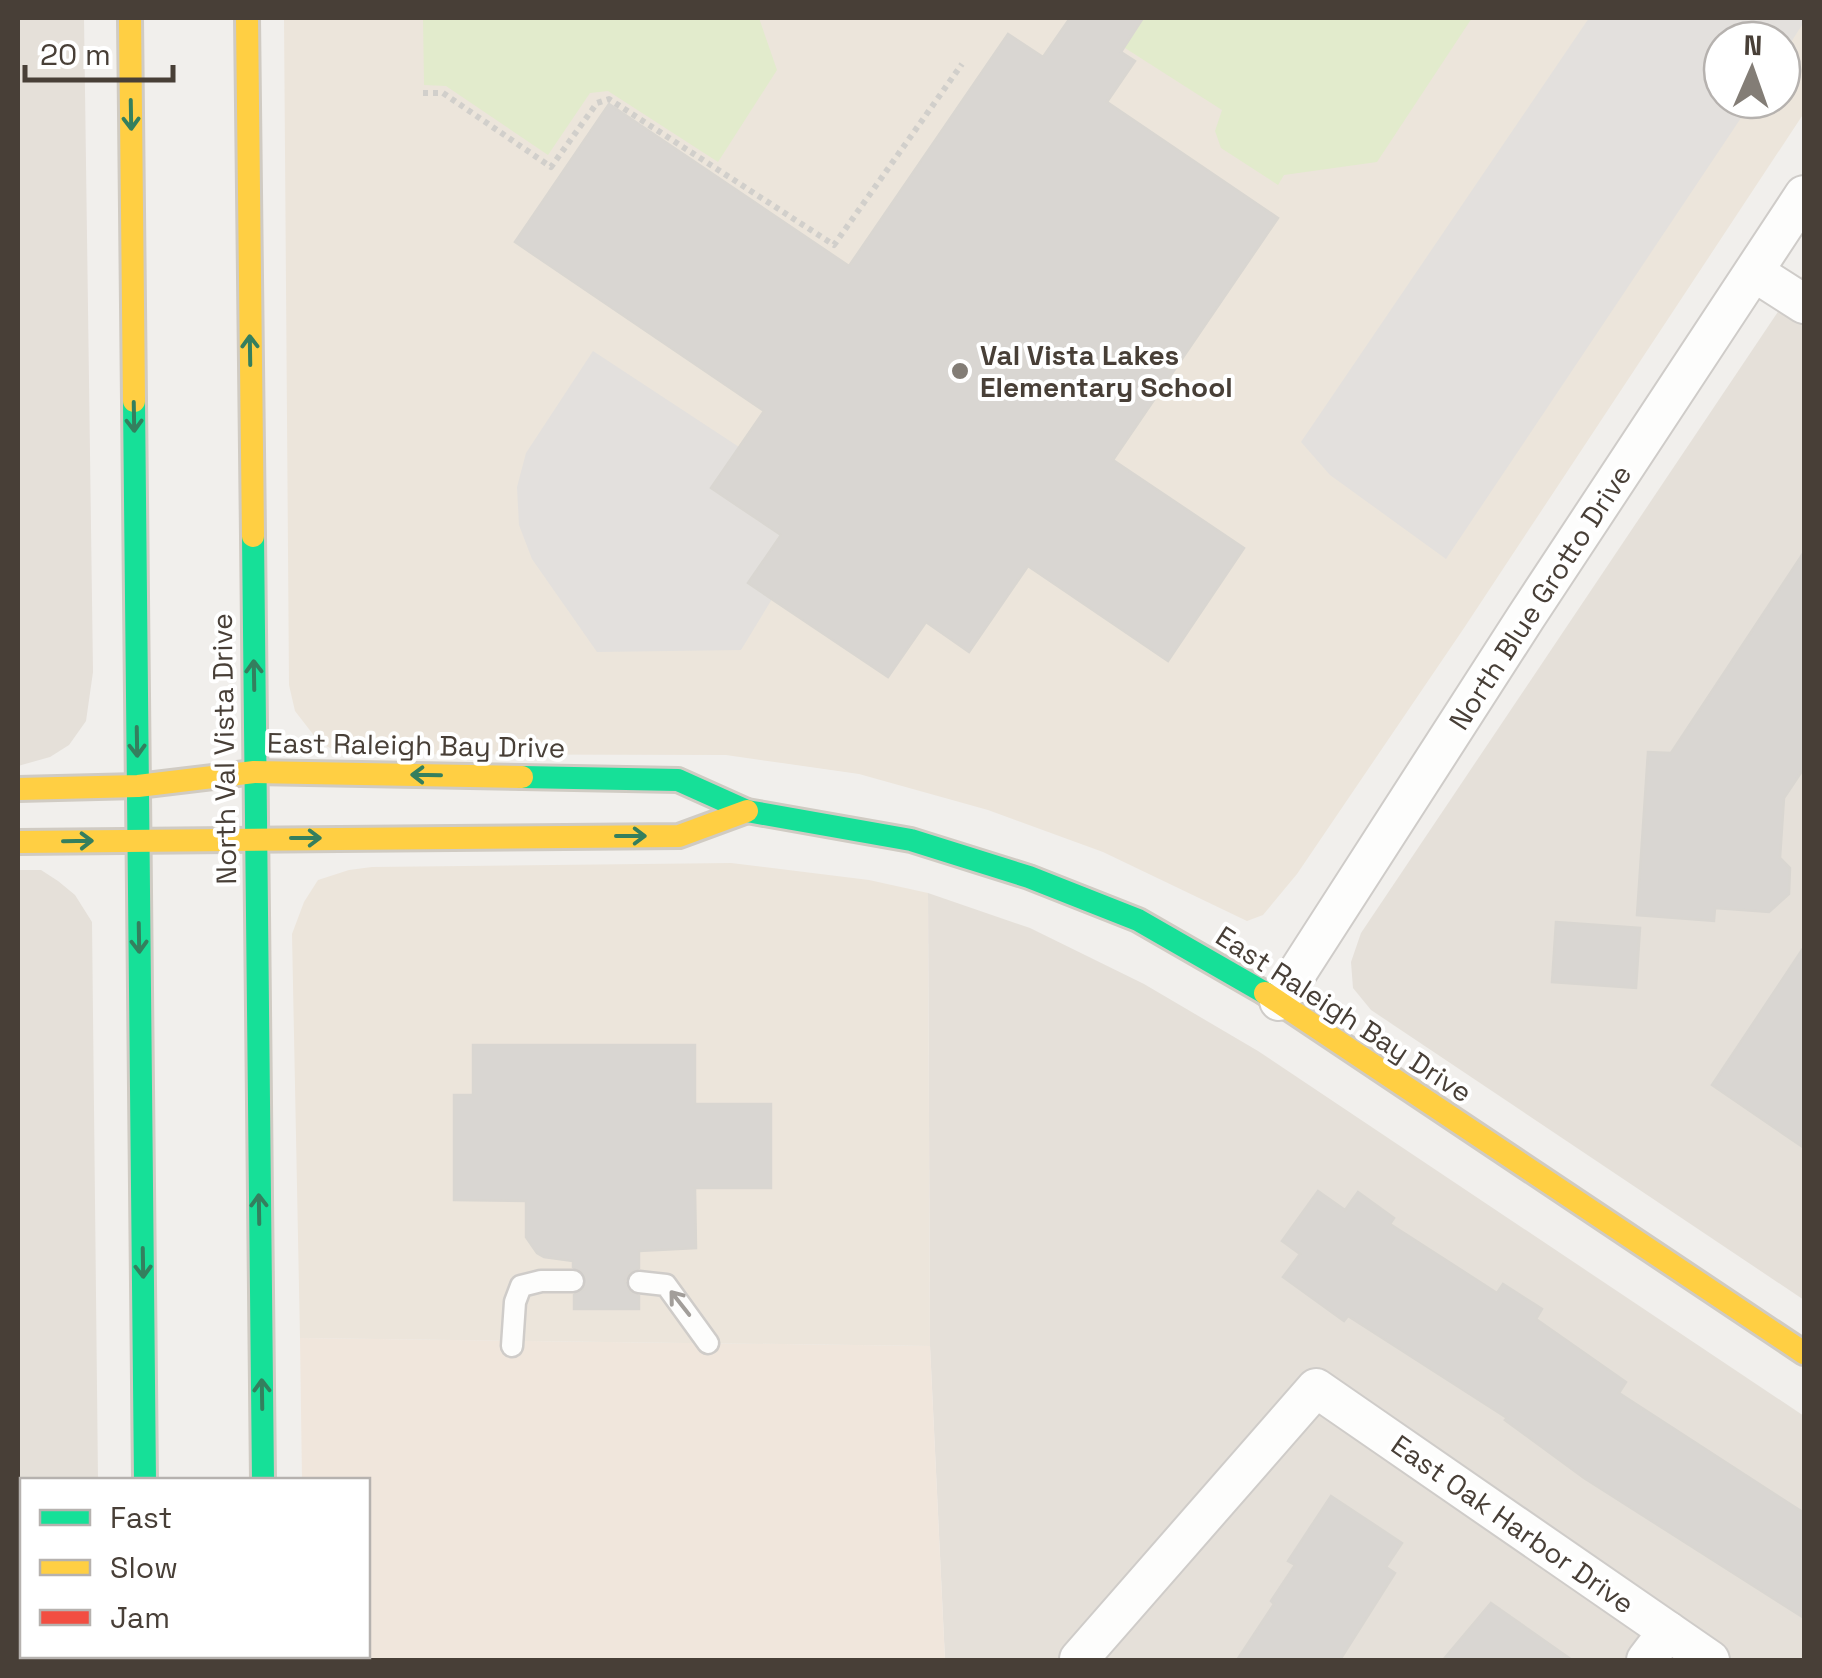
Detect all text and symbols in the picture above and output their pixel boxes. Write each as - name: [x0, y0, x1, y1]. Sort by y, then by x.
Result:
- scale bar: [25, 20, 172, 82]
- north arrow: [1702, 20, 1802, 120]
- text: N: [1743, 27, 1763, 63]
- text: 20 m: [40, 35, 111, 74]
- one-way arrow: [122, 98, 140, 130]
- one-way arrow: [241, 334, 260, 366]
- place label: Val Vista Lakes Elementary School: [980, 337, 1233, 405]
- marker: Val Vista Lakes Elementary School: [949, 360, 971, 382]
- one-way arrow: [124, 400, 144, 433]
- street label: North Blue Grotto Drive: [1441, 458, 1639, 736]
- street label: North Val Vista Drive: [204, 613, 244, 885]
- one-way arrow: [244, 659, 263, 691]
- street label: East Raleigh Bay Drive: [267, 724, 565, 766]
- one-way arrow: [128, 726, 147, 758]
- one-way arrow: [411, 766, 444, 784]
- one-way arrow: [614, 826, 647, 846]
- one-way arrow: [290, 828, 322, 848]
- one-way arrow: [62, 832, 94, 851]
- street label: East Raleigh Bay Drive: [1209, 918, 1479, 1110]
- one-way arrow: [130, 922, 149, 954]
- one-way arrow: [250, 1194, 269, 1226]
- one-way arrow: [133, 1247, 152, 1279]
- one-way arrow: [669, 1290, 691, 1316]
- one-way arrow: [252, 1378, 271, 1410]
- street label: East Oak Harbor Drive: [1384, 1427, 1642, 1621]
- legend: [20, 1478, 370, 1658]
- text: Fast: [110, 1498, 172, 1537]
- text: Slow: [110, 1548, 178, 1587]
- text: Jam: [110, 1598, 170, 1637]

